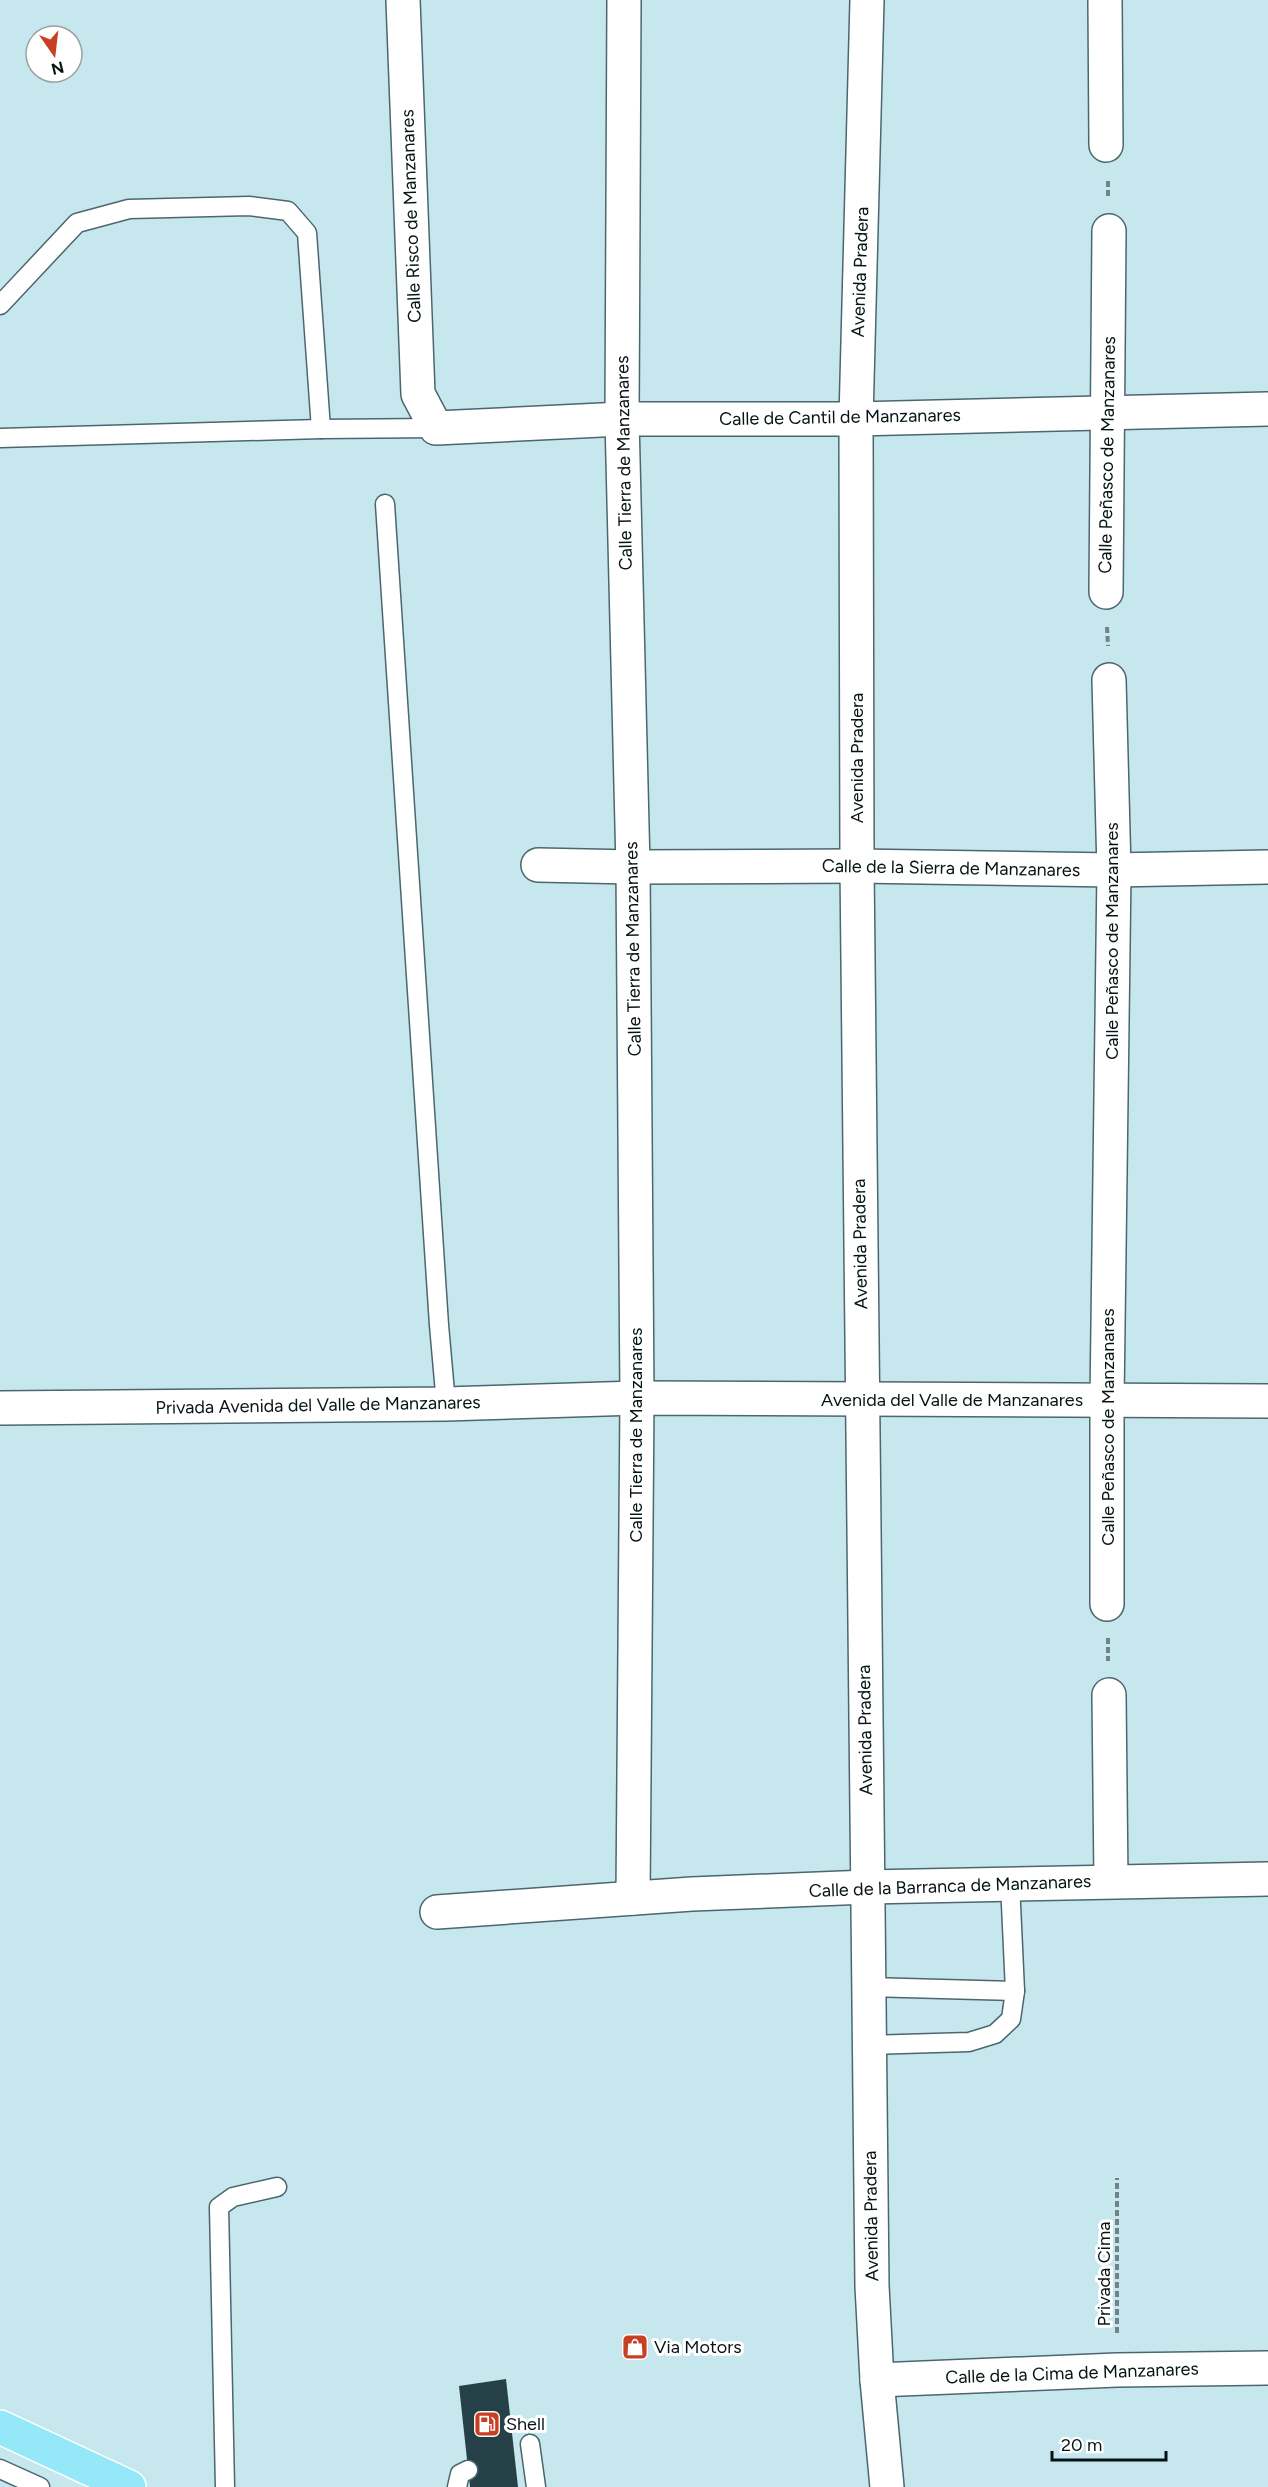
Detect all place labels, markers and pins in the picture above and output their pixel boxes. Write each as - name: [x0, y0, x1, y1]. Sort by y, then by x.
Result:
- shop icon: Via Motors: [620, 2332, 650, 2362]
- place label: Via Motors: [654, 2336, 742, 2358]
- fuel station icon: Shell: [472, 2409, 502, 2439]
- place label: Shell: [506, 2413, 545, 2435]

